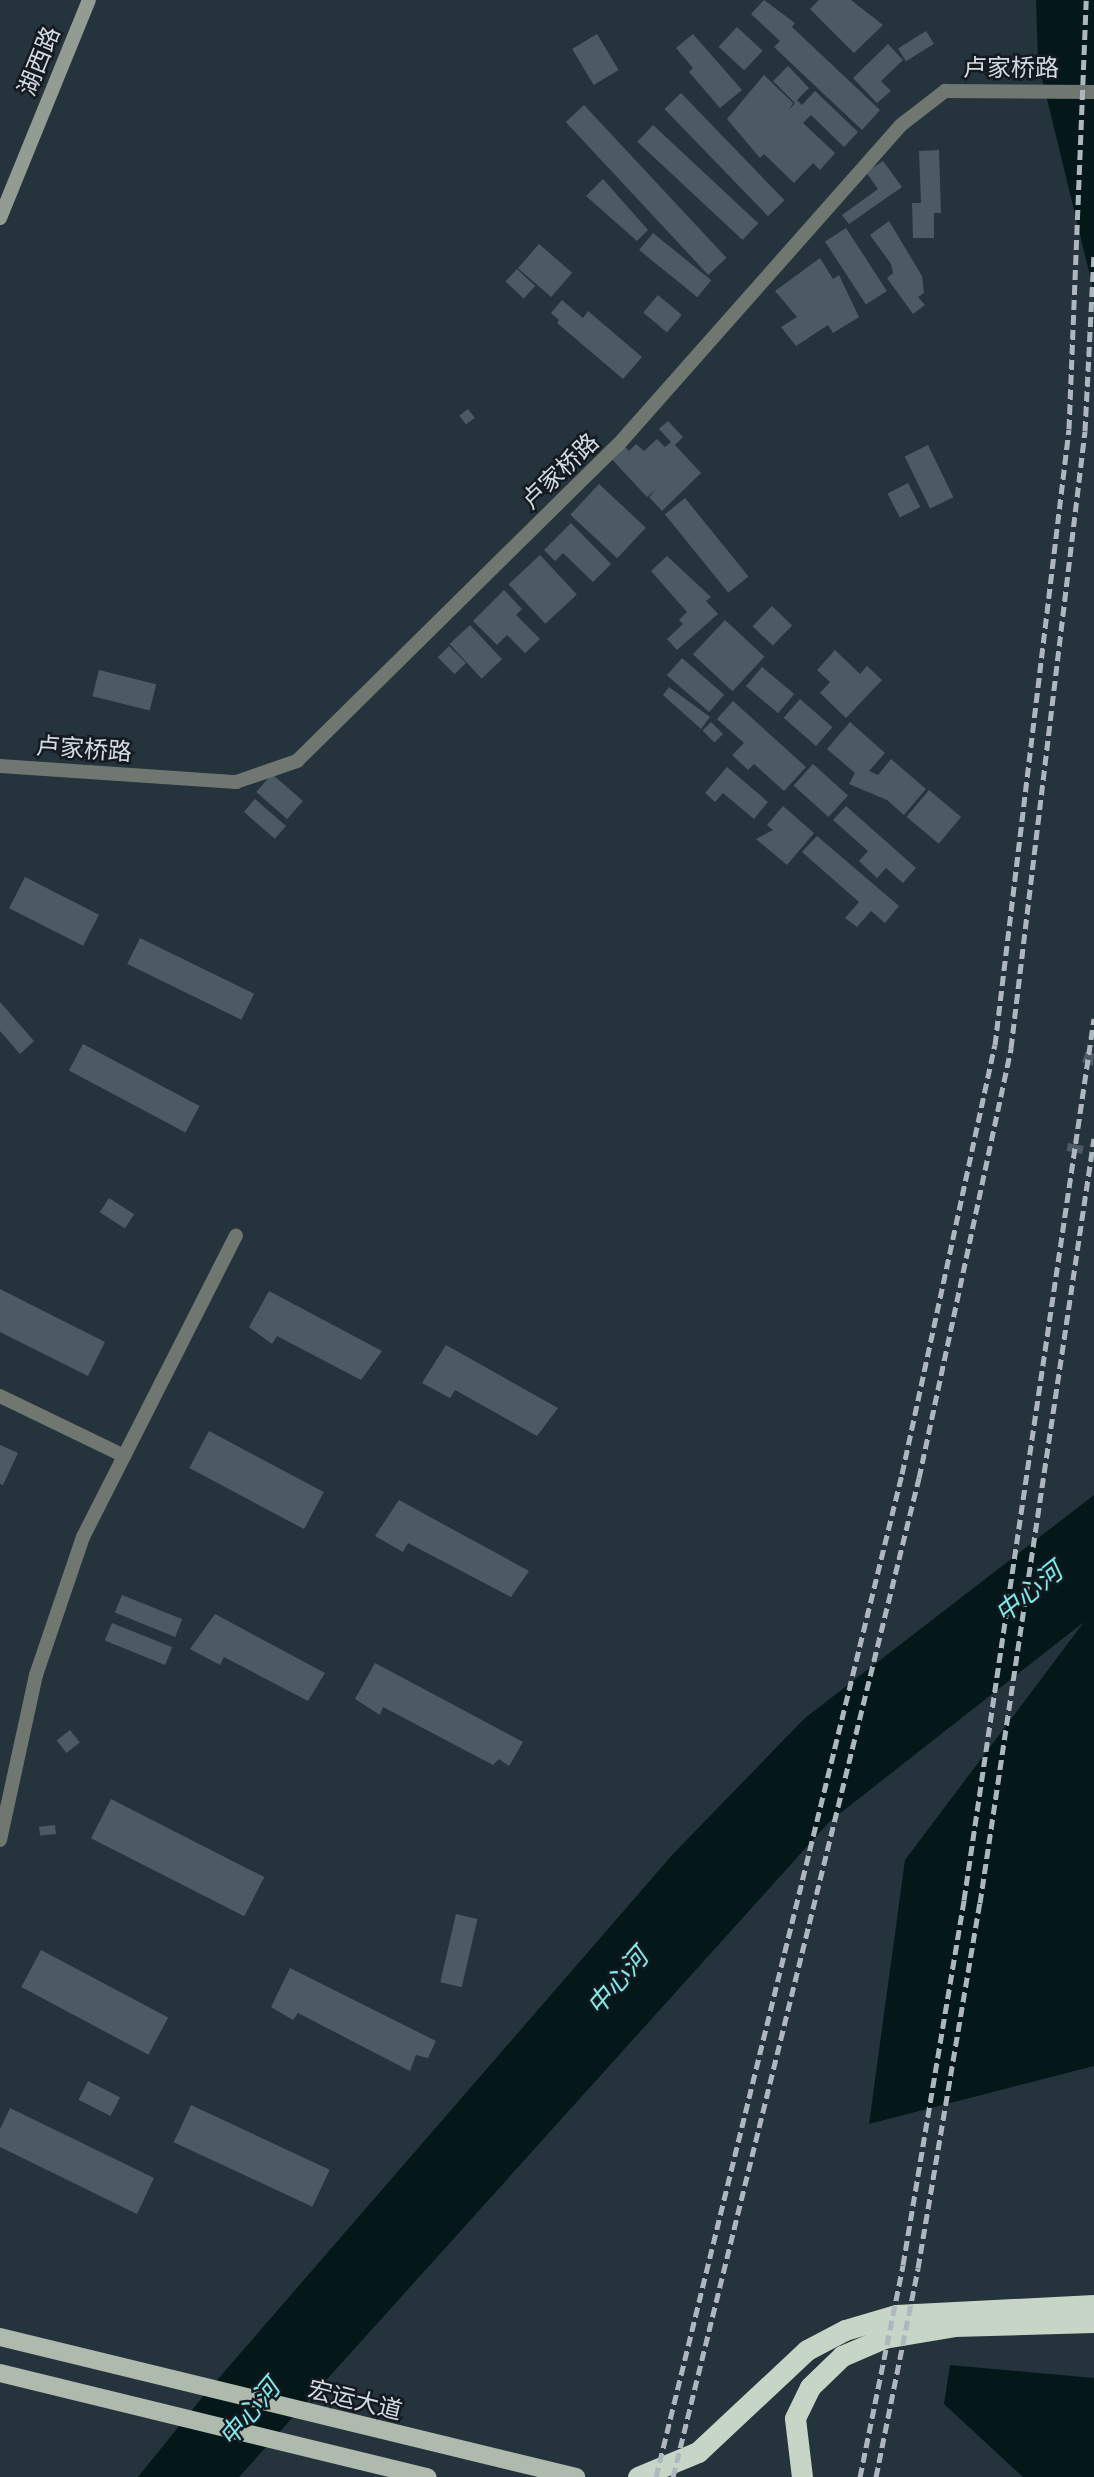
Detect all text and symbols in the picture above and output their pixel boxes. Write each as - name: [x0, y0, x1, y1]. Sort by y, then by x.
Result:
- street label: 湖西路: [12, 22, 66, 100]
- street label: 卢家桥路: [963, 54, 1059, 82]
- street label: 卢家桥路: [515, 427, 605, 515]
- street label: 卢家桥路: [35, 731, 133, 767]
- water label: 中心河: [989, 1556, 1069, 1630]
- water label: 中心河: [581, 1942, 655, 2022]
- water label: 中心河: [213, 2373, 287, 2453]
- street label: 宏运大道: [305, 2374, 405, 2426]

